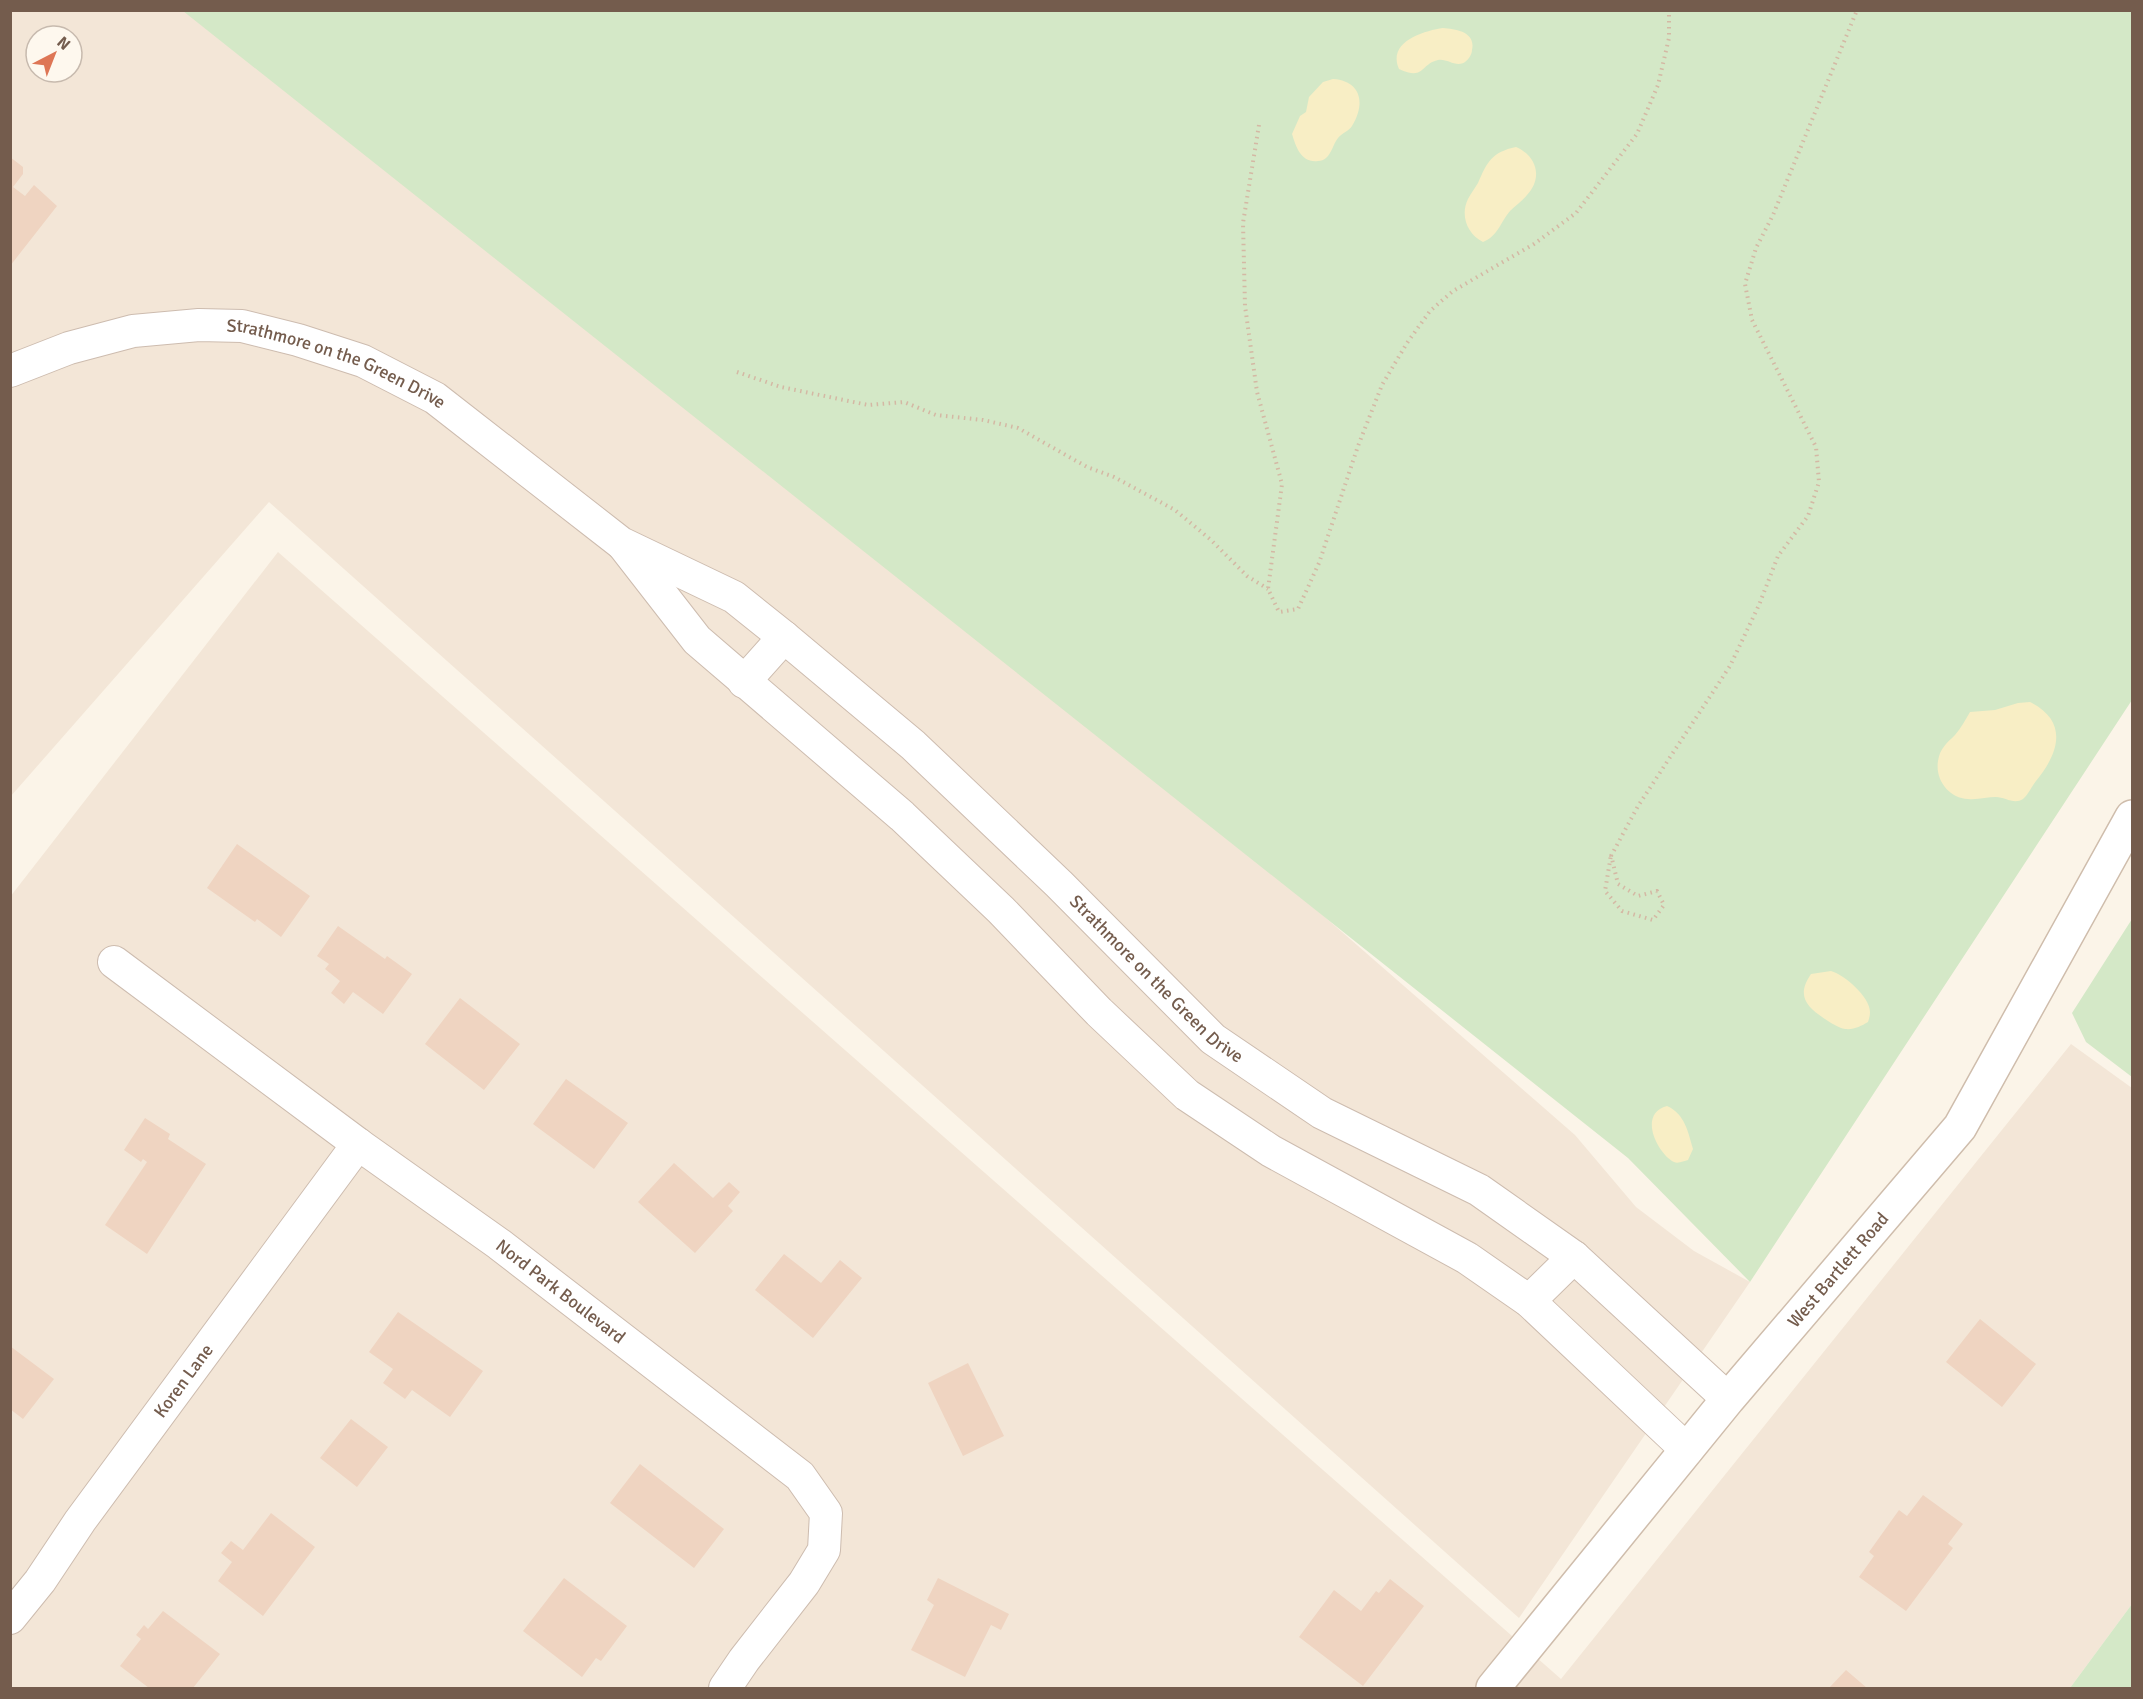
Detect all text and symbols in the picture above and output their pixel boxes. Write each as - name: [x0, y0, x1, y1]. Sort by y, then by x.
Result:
- north arrow: [24, 24, 84, 84]
- text: N: [53, 32, 74, 55]
- street label: Strathmore on the Green Drive: [226, 315, 450, 413]
- street label: Strathmore on the Green Drive: [1065, 890, 1248, 1067]
- street label: West Bartlett Road: [1783, 1208, 1893, 1332]
- street label: Nord Park Boulevard: [491, 1235, 630, 1348]
- street label: Koren Lane: [149, 1340, 218, 1422]

